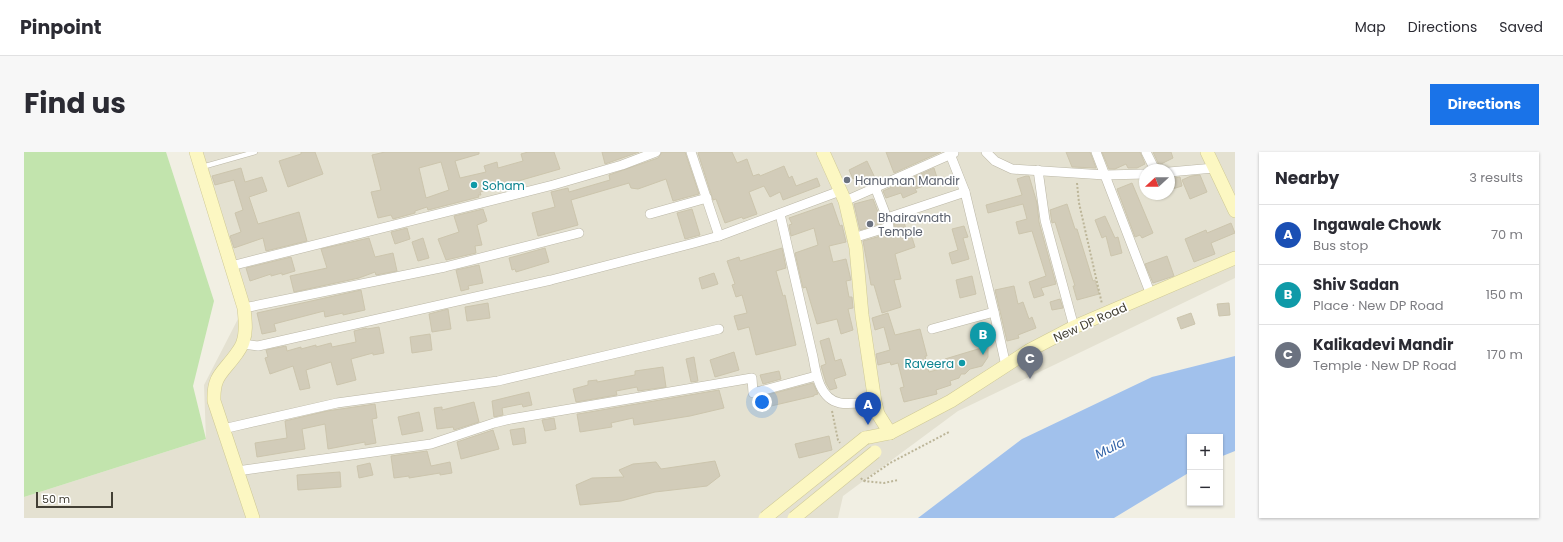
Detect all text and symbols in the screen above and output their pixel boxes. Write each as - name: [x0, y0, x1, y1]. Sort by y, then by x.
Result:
- text: Pinpoint: [20, 14, 101, 41]
- text: Map: [1355, 17, 1386, 37]
- text: Directions: [1408, 17, 1477, 37]
- text: Saved: [1499, 17, 1543, 37]
- text: Find us: [24, 84, 126, 123]
- button: Directions: [1430, 84, 1539, 125]
- north arrow: [1139, 164, 1175, 200]
- text: Nearby: [1275, 166, 1339, 190]
- text: 3 results: [1469, 168, 1523, 187]
- place label: Hanuman Mandir: [855, 172, 960, 189]
- marker: Hanuman Mandir: [842, 175, 852, 185]
- place label: Soham: [482, 177, 525, 194]
- marker: Soham: [469, 180, 479, 190]
- place label: Bhairavnath Temple: [878, 209, 951, 240]
- text: Ingawale Chowk: [1313, 214, 1441, 235]
- marker: Bhairavnath Temple: [865, 219, 875, 229]
- text: A: [1283, 225, 1293, 244]
- text: 70 m: [1491, 225, 1523, 244]
- text: Bus stop: [1313, 236, 1368, 255]
- text: Shiv Sadan: [1313, 274, 1399, 295]
- text: B: [1284, 285, 1292, 304]
- text: 150 m: [1486, 285, 1523, 304]
- text: Place · New DP Road: [1313, 296, 1443, 315]
- street label: New DP Road: [1051, 298, 1129, 346]
- pin: B: [970, 322, 996, 355]
- text: Kalikadevi Mandir: [1313, 334, 1453, 355]
- text: C: [1283, 345, 1293, 364]
- text: 170 m: [1487, 345, 1523, 364]
- pin: C: [1017, 346, 1043, 379]
- place label: Raveera: [904, 355, 954, 372]
- text: Temple · New DP Road: [1313, 356, 1457, 375]
- marker: Raveera: [957, 358, 967, 368]
- your location: [752, 392, 772, 412]
- pin: A: [855, 392, 881, 425]
- water label: Mula: [1092, 432, 1129, 463]
- map controls: [1187, 434, 1223, 506]
- button: +: [1187, 434, 1223, 470]
- button: −: [1187, 470, 1223, 506]
- scale bar: [36, 490, 113, 509]
- text: 50 m: [42, 491, 70, 507]

